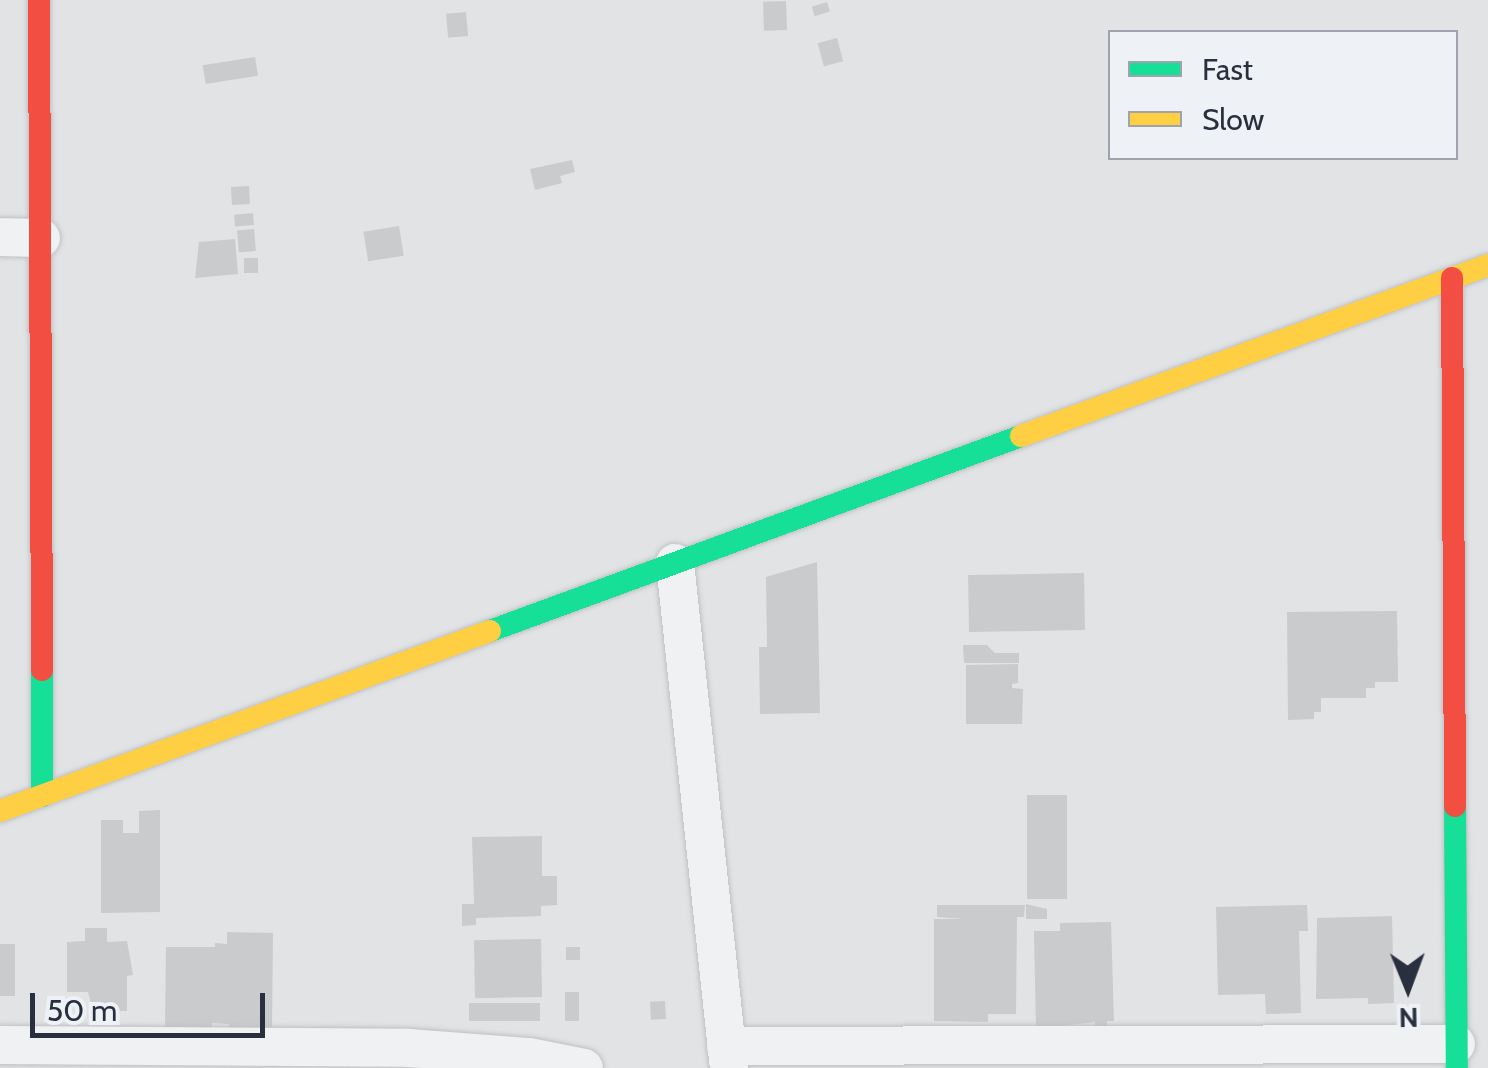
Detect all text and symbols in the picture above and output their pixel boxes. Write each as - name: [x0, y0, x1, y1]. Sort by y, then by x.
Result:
- legend: [1108, 30, 1458, 160]
- text: Fast: [1202, 51, 1253, 88]
- text: Slow: [1202, 101, 1264, 138]
- north arrow: [1358, 938, 1458, 1038]
- scale bar: [35, 973, 270, 1035]
- text: 50 m: [47, 992, 117, 1029]
- text: N: [1398, 1001, 1419, 1035]

